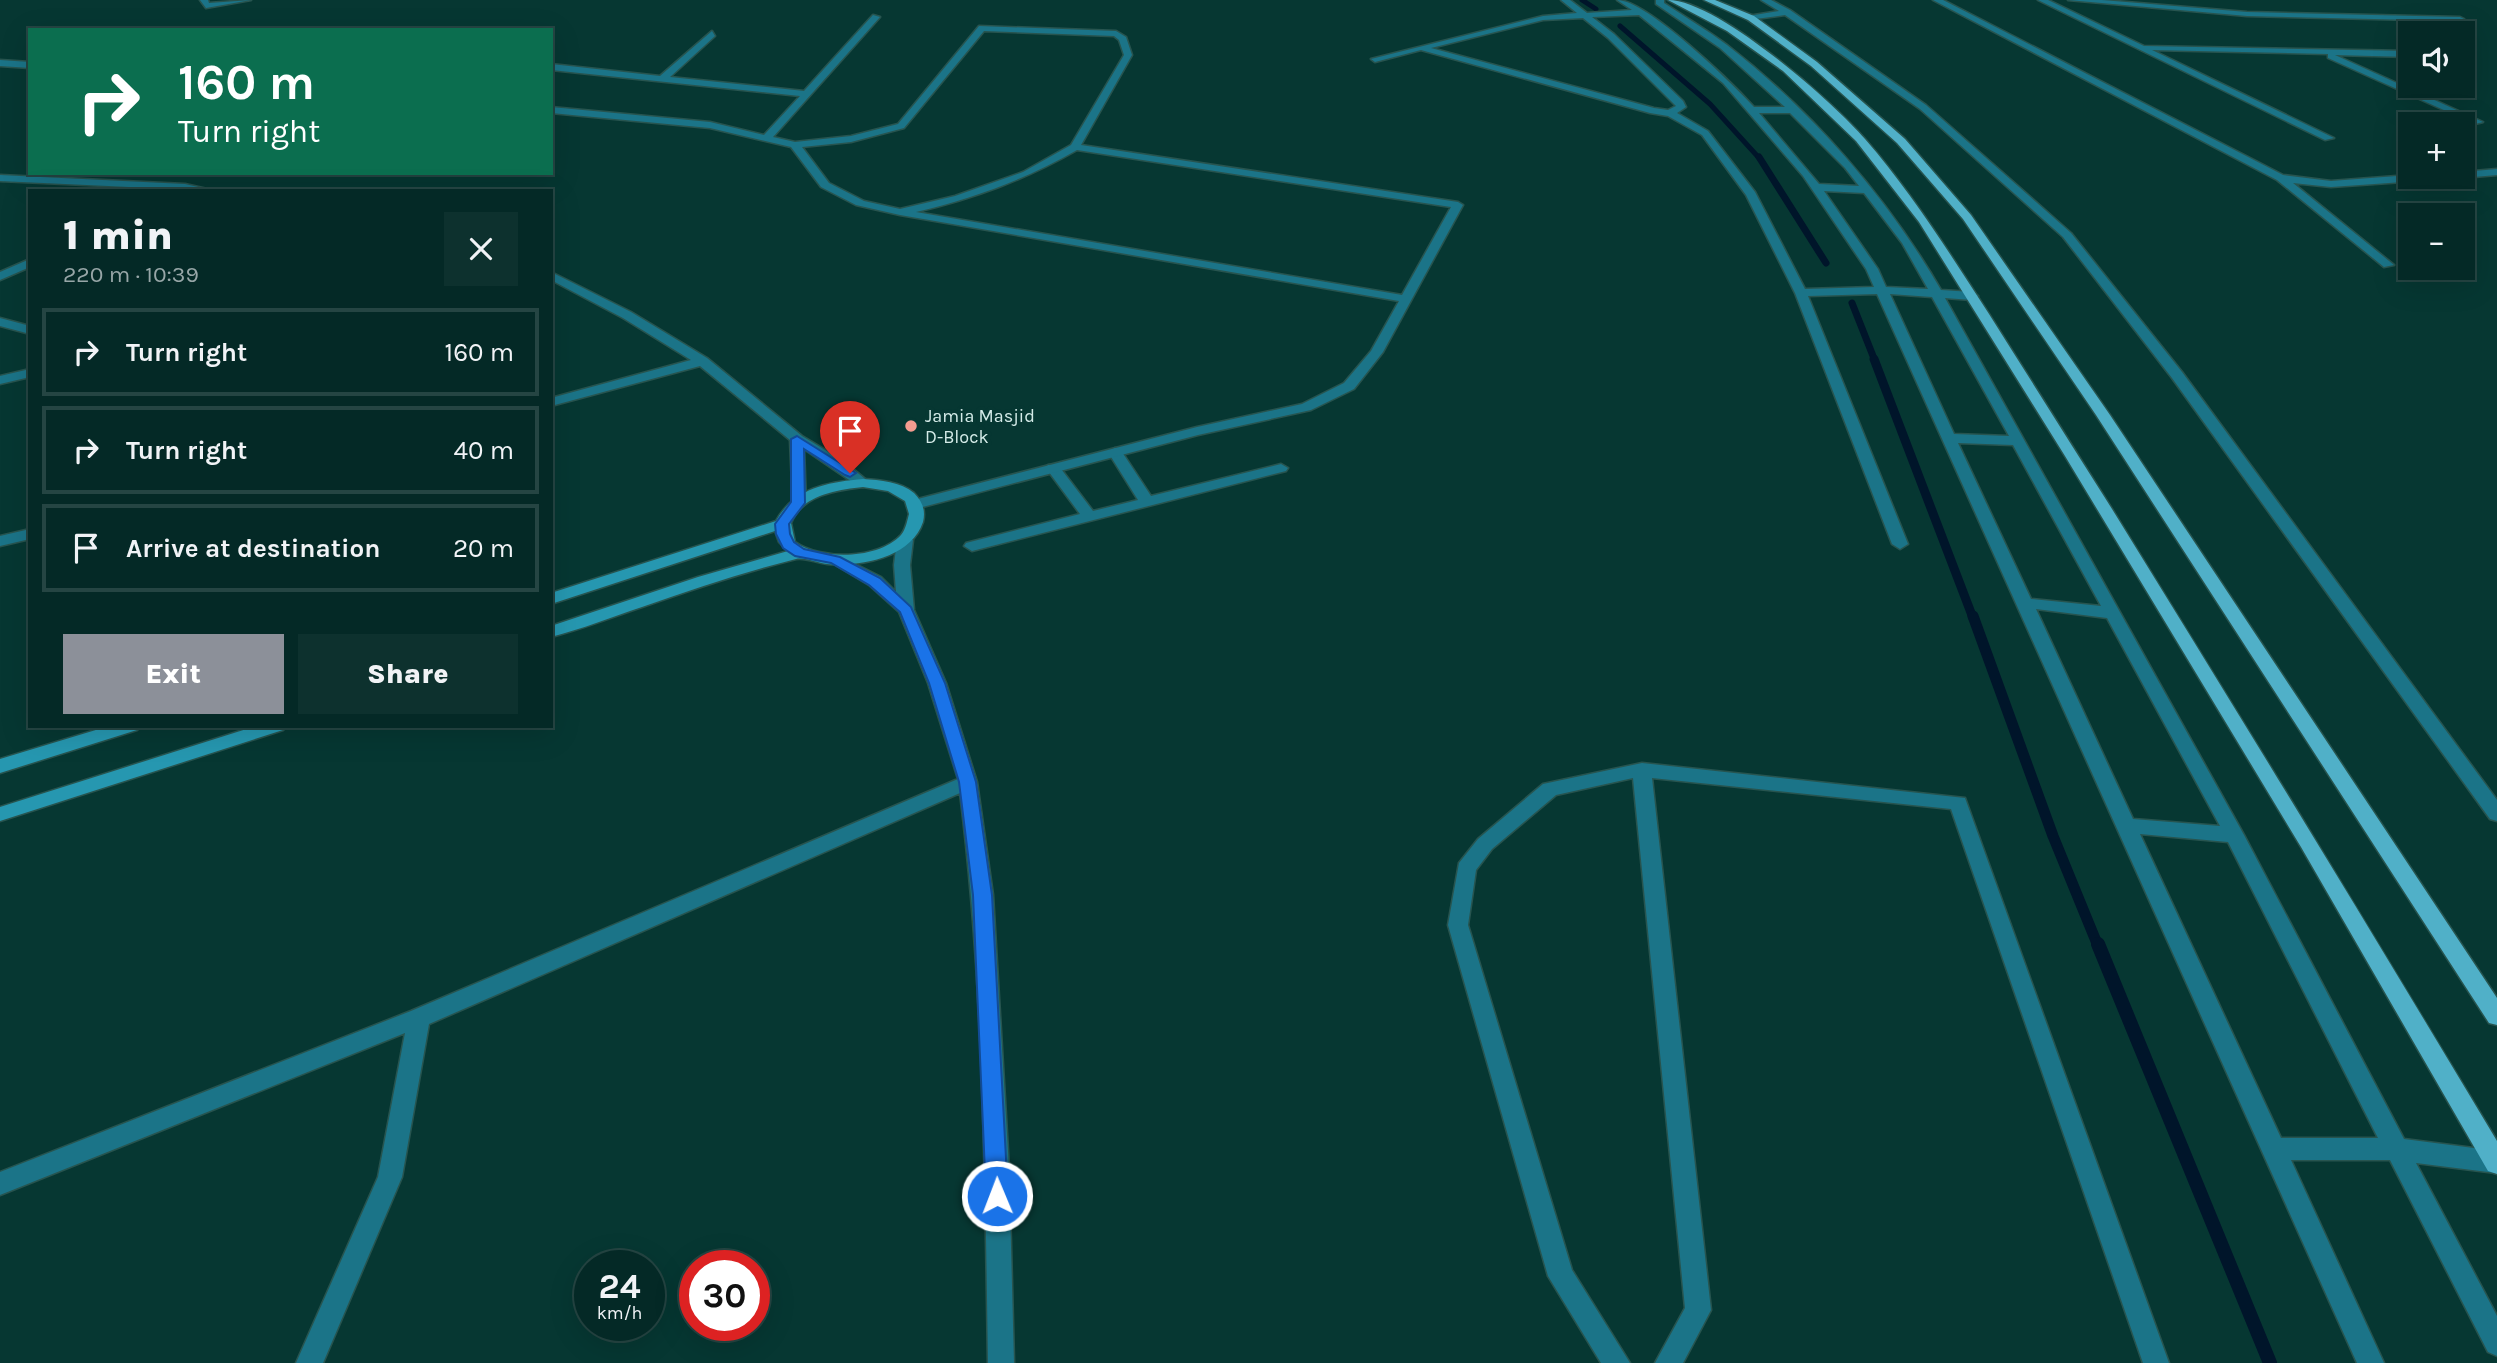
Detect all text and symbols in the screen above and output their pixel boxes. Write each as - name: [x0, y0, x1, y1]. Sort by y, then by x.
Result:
- map controls: [2398, 21, 2475, 280]
- button: sound: [2398, 21, 2475, 98]
- text: 160 m: [178, 54, 315, 111]
- icon: right: [63, 56, 154, 147]
- button: +: [2398, 112, 2475, 189]
- text: Turn right: [178, 113, 320, 150]
- button: −: [2398, 203, 2475, 280]
- text: 1 min: [63, 210, 173, 260]
- button: close: [444, 212, 518, 286]
- text: 220 m · 10:39: [63, 261, 199, 288]
- icon: right: [67, 333, 105, 371]
- text: Turn right: [126, 337, 247, 368]
- text: 160 m: [445, 337, 514, 368]
- pin: [820, 401, 880, 473]
- place label: Jamia Masjid D-Block: [925, 405, 1035, 448]
- icon: arrive: [831, 412, 869, 450]
- marker: Jamia Masjid D-Block: [903, 418, 919, 434]
- icon: right: [67, 431, 105, 469]
- text: Turn right: [126, 435, 247, 466]
- text: 40 m: [454, 435, 514, 466]
- icon: arrive: [67, 529, 105, 567]
- text: Arrive at destination: [126, 533, 380, 564]
- text: 20 m: [453, 533, 514, 564]
- button: Exit: [63, 634, 284, 714]
- button: Share: [298, 634, 518, 714]
- position arrow: [960, 1159, 1034, 1233]
- speed limit sign: 30: [679, 1250, 770, 1341]
- text: 24: [599, 1266, 641, 1307]
- text: km/h: [597, 1302, 642, 1324]

